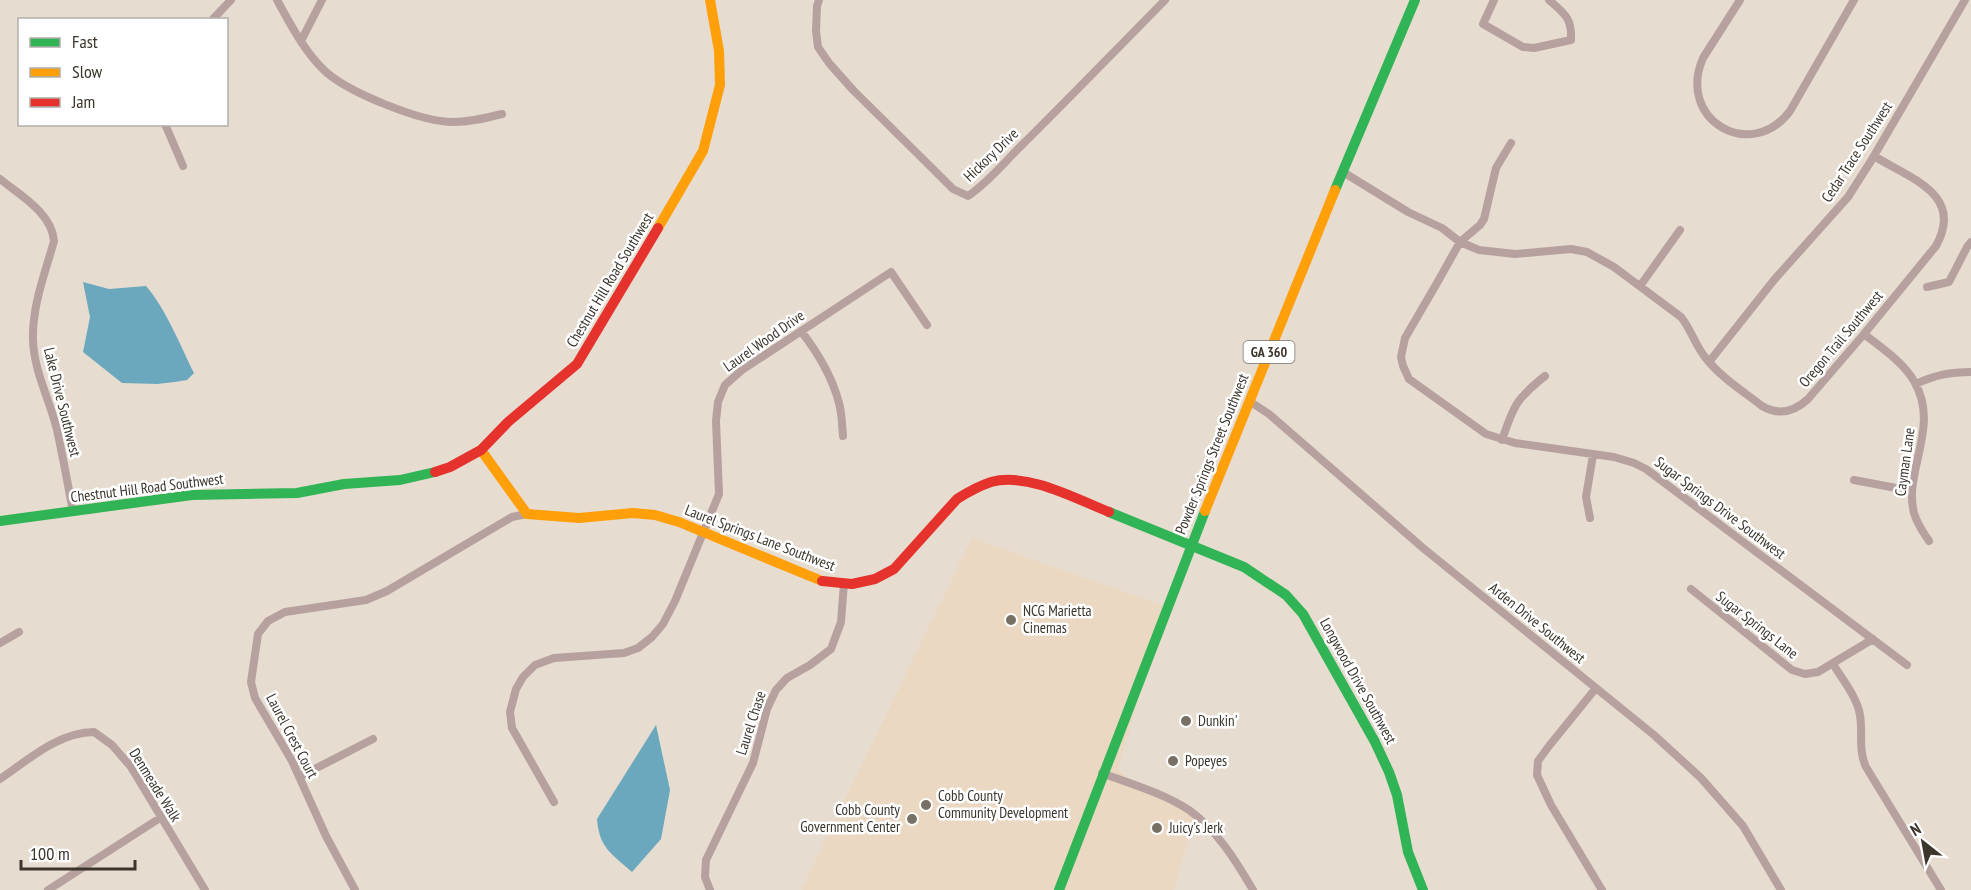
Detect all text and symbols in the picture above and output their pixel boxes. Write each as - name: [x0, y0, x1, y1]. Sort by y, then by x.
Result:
- legend: [18, 18, 228, 126]
- text: Fast: [72, 30, 98, 53]
- text: Slow: [72, 60, 103, 83]
- text: Jam: [71, 90, 95, 113]
- street label: Cedar Trace Southwest: [1817, 98, 1896, 206]
- street label: Hickory Drive: [959, 124, 1022, 185]
- street label: Chestnut Hill Road Southwest: [562, 209, 657, 351]
- street label: Oregon Trail Southwest: [1795, 286, 1887, 391]
- street label: Laurel Wood Drive: [719, 306, 808, 376]
- road number: GA 360: [1244, 341, 1294, 363]
- street label: Lake Drive Southwest: [40, 345, 85, 458]
- street label: Powder Springs Street Southwest: [1171, 371, 1252, 537]
- street label: Cayman Lane: [1890, 427, 1919, 497]
- street label: Sugar Springs Drive Southwest: [1651, 452, 1790, 563]
- street label: Chestnut Hill Road Southwest: [69, 469, 224, 506]
- street label: Laurel Springs Lane Southwest: [682, 500, 838, 575]
- street label: Arden Drive Southwest: [1485, 578, 1589, 667]
- street label: Sugar Springs Lane: [1712, 587, 1802, 663]
- place label: NCG Marietta Cinemas: [1023, 601, 1092, 637]
- marker: NCG Marietta Cinemas: [1004, 613, 1018, 627]
- street label: Longwood Drive Southwest: [1316, 614, 1401, 747]
- street label: Laurel Chase: [731, 688, 770, 757]
- street label: Laurel Crest Court: [262, 690, 323, 781]
- place label: Dunkin': [1198, 711, 1238, 730]
- marker: Dunkin': [1179, 714, 1193, 728]
- street label: Denmeade Walk: [125, 744, 186, 825]
- place label: Popeyes: [1185, 751, 1227, 770]
- marker: Popeyes: [1166, 754, 1180, 768]
- place label: Cobb County Community Development: [938, 786, 1068, 822]
- marker: Cobb County Community Development: [919, 798, 933, 812]
- place label: Cobb County Government Center: [800, 800, 901, 836]
- marker: Cobb County Government Center: [905, 812, 919, 826]
- north arrow: [1893, 812, 1953, 872]
- place label: Juicy's Jerk: [1168, 818, 1223, 837]
- text: N: [1906, 818, 1924, 840]
- marker: Juicy's Jerk: [1150, 821, 1164, 835]
- scale bar: [21, 833, 135, 871]
- text: 100 m: [30, 842, 70, 865]

